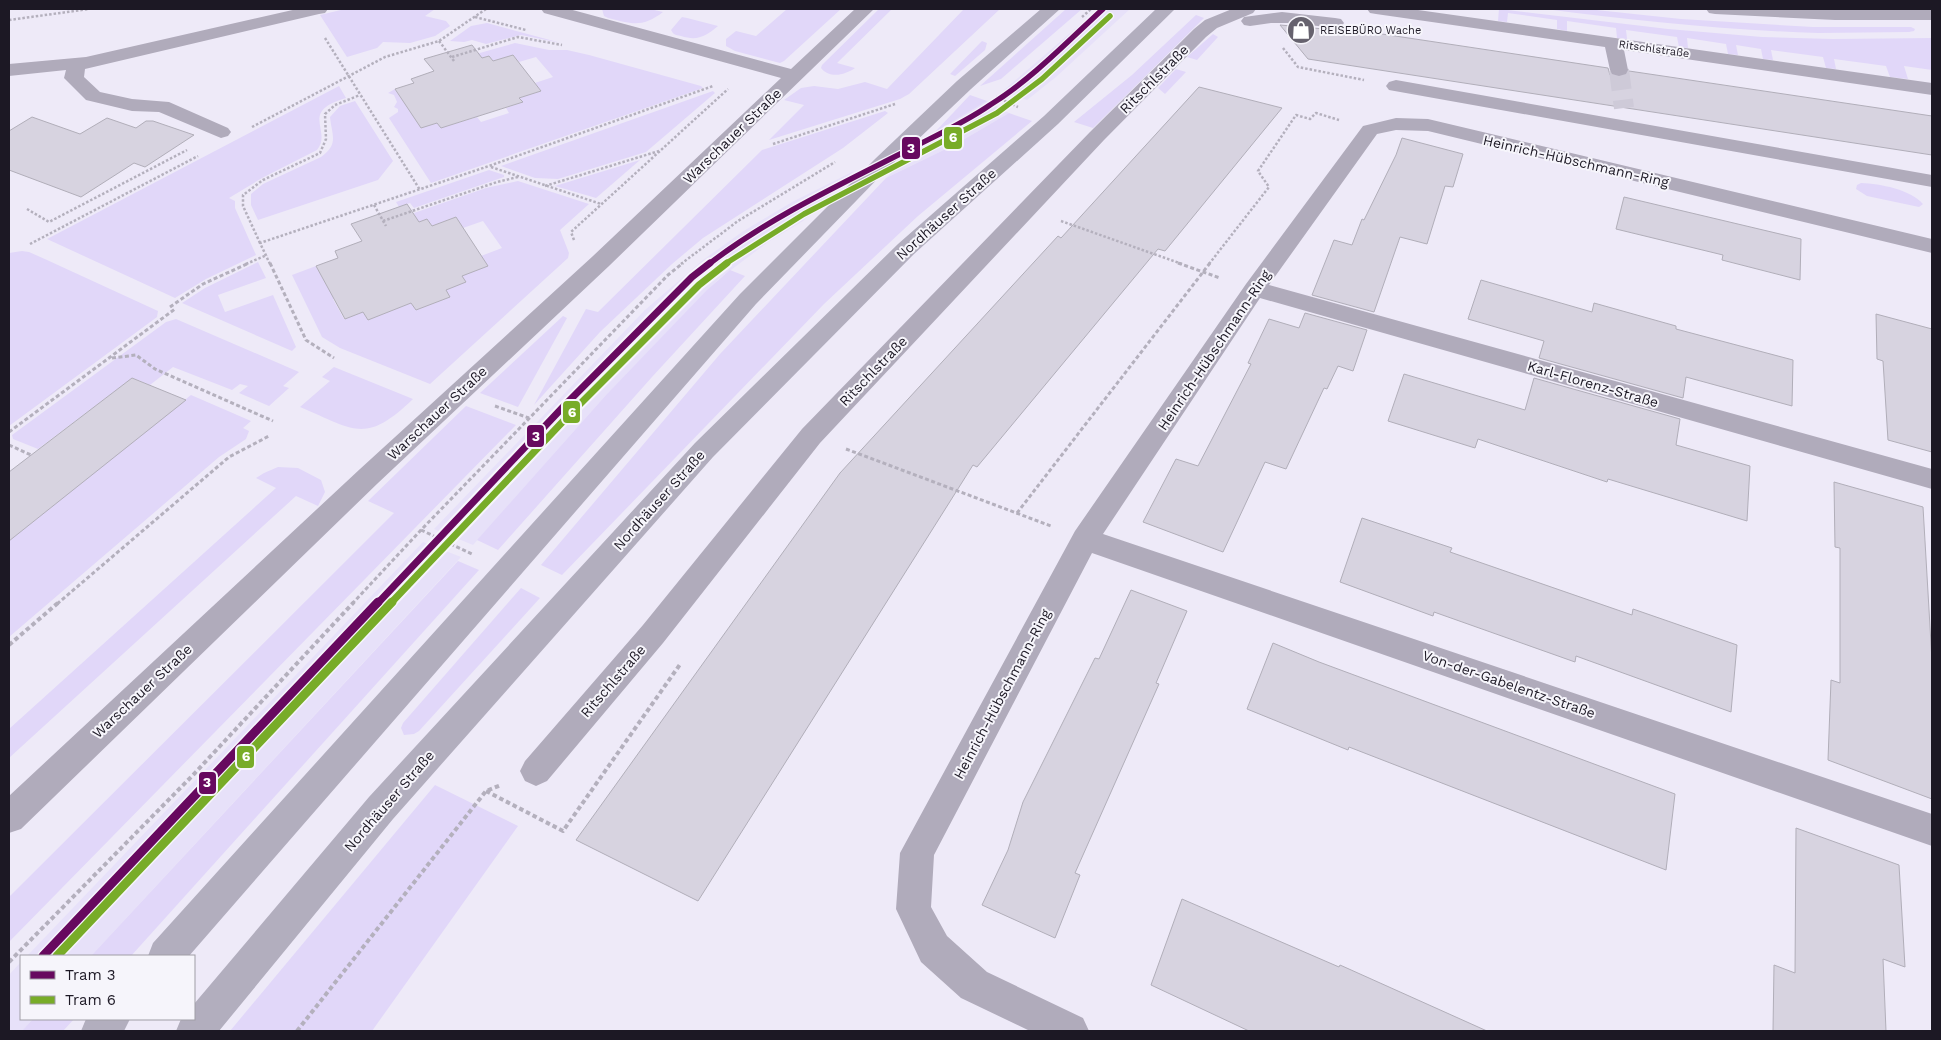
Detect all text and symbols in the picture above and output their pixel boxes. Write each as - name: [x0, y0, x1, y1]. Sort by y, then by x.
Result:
- shop icon: REISEBÜRO Wache: [1286, 15, 1316, 45]
- place label: REISEBÜRO Wache: [1320, 23, 1421, 37]
- street label: Ritschlstraße: [1618, 38, 1690, 60]
- street label: Ritschlstraße: [1116, 41, 1192, 117]
- street label: Warschauer Straße: [680, 85, 784, 187]
- line badge: 6: [943, 126, 963, 150]
- text: 6: [949, 129, 958, 145]
- street label: Heinrich-Hübschmann-Ring: [1482, 132, 1671, 190]
- line badge: 3: [901, 136, 921, 160]
- text: 3: [907, 140, 915, 156]
- street label: Nordhäuser Straße: [893, 165, 999, 263]
- street label: Heinrich-Hübschmann-Ring: [1154, 266, 1274, 433]
- street label: Ritschlstraße: [836, 333, 910, 409]
- street label: Karl-Florenz-Straße: [1526, 358, 1660, 410]
- street label: Warschauer Straße: [384, 363, 490, 463]
- line badge: 6: [562, 400, 581, 424]
- text: 6: [568, 404, 577, 420]
- line badge: 3: [526, 424, 545, 448]
- text: 3: [532, 428, 540, 444]
- street label: Nordhäuser Straße: [610, 447, 708, 553]
- street label: Heinrich-Hübschmann-Ring: [950, 606, 1054, 782]
- street label: Warschauer Straße: [89, 641, 195, 741]
- street label: Ritschlstraße: [577, 642, 649, 720]
- street label: Von-der-Gabelentz-Straße: [1421, 647, 1597, 721]
- line badge: 6: [236, 745, 255, 769]
- street label: Nordhäuser Straße: [341, 747, 437, 855]
- text: 6: [242, 748, 251, 764]
- line badge: 3: [198, 771, 217, 795]
- text: 3: [203, 774, 211, 790]
- legend: [20, 955, 195, 1020]
- text: Tram 3: [65, 966, 116, 984]
- text: Tram 6: [65, 991, 116, 1009]

